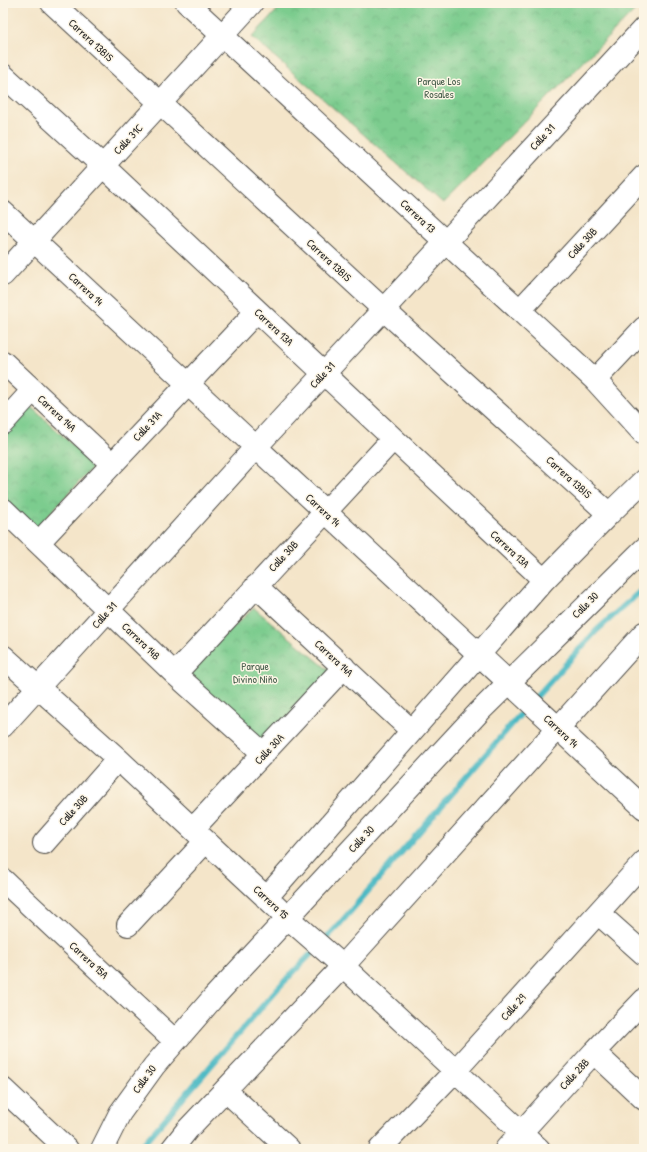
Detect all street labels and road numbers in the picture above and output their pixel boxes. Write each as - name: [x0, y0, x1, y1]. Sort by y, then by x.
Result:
- street label: Carrera 13BIS: [66, 16, 116, 64]
- street label: Calle 31C: [110, 121, 146, 157]
- street label: Calle 31: [526, 121, 558, 153]
- street label: Carrera 13: [397, 196, 439, 236]
- street label: Calle 30B: [564, 224, 600, 261]
- street label: Carrera 13BIS: [304, 236, 354, 284]
- street label: Carrera 14: [66, 269, 106, 309]
- street label: Carrera 13A: [251, 305, 297, 349]
- street label: Calle 31: [306, 359, 338, 391]
- street label: Carrera 14A: [35, 392, 80, 435]
- street label: Calle 31A: [130, 407, 165, 444]
- street label: Carrera 13BIS: [543, 453, 595, 501]
- street label: Carrera 14: [303, 490, 343, 530]
- street label: Carrera 13A: [487, 527, 533, 571]
- street label: Calle 30B: [265, 537, 301, 574]
- street label: Calle 30: [569, 589, 601, 621]
- street label: Calle 31: [88, 599, 120, 631]
- street label: Carrera 14B: [119, 619, 163, 663]
- street label: Carrera 14A: [312, 637, 357, 680]
- street label: Carrera 14: [541, 711, 581, 751]
- street label: Calle 30A: [251, 730, 287, 767]
- street label: Calle 30B: [55, 791, 91, 829]
- street label: Calle 30: [345, 823, 377, 855]
- street label: Carrera 15: [251, 882, 292, 922]
- street label: Carrera 15A: [67, 938, 112, 982]
- street label: Calle 29: [497, 991, 529, 1023]
- street label: Calle 28B: [556, 1055, 592, 1092]
- street label: Calle 30: [129, 1062, 159, 1096]

